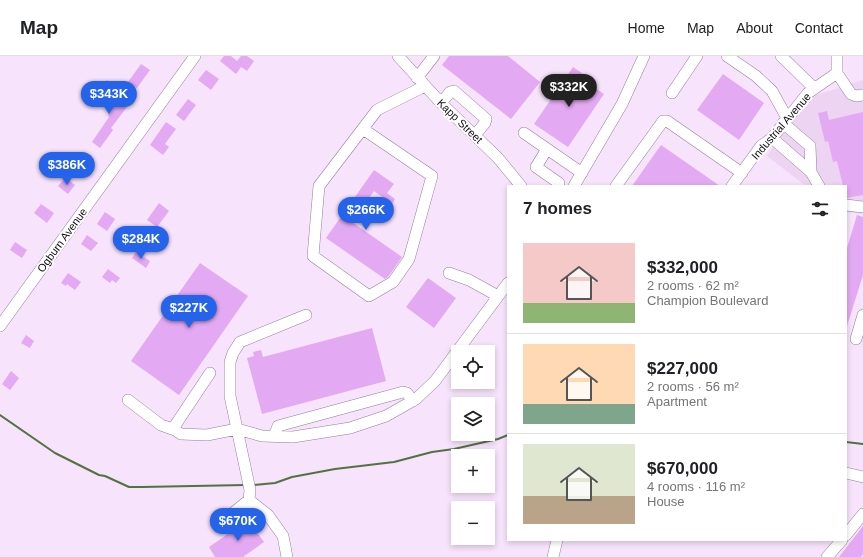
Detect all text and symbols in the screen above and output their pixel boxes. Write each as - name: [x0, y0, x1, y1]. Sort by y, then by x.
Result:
- text: Map: [20, 17, 58, 38]
- text: Home: [628, 20, 665, 36]
- text: Map: [687, 20, 714, 36]
- text: About: [736, 20, 773, 36]
- text: Contact: [795, 20, 843, 36]
- pin: $332K: [541, 74, 597, 108]
- text: $332K: [550, 79, 588, 94]
- pin: $343K: [81, 81, 137, 115]
- text: $343K: [90, 86, 128, 101]
- street label: Industrial Avenue: [749, 90, 813, 162]
- street label: Kapp Street: [435, 97, 485, 145]
- pin: $386K: [39, 152, 95, 186]
- text: $386K: [48, 157, 86, 172]
- pin: $266K: [338, 197, 394, 231]
- icon: filters: [809, 198, 831, 220]
- text: 7 homes: [523, 199, 592, 218]
- text: $266K: [347, 202, 385, 217]
- street label: Ogburn Avenue: [35, 206, 89, 274]
- pin: $284K: [113, 226, 169, 260]
- text: $284K: [122, 231, 160, 246]
- text: $332,000: [647, 258, 718, 277]
- icon: home: [555, 259, 603, 307]
- text: 2 rooms · 62 m²: [647, 278, 739, 293]
- text: Champion Boulevard: [647, 293, 768, 308]
- pin: $227K: [161, 295, 217, 329]
- text: $227K: [170, 300, 208, 315]
- map controls: [451, 345, 495, 545]
- button: locate: [451, 345, 495, 389]
- text: $227,000: [647, 359, 718, 378]
- icon: home: [555, 360, 603, 408]
- text: 2 rooms · 56 m²: [647, 379, 739, 394]
- text: Apartment: [647, 394, 707, 409]
- button: layers: [451, 397, 495, 441]
- button: +: [451, 449, 495, 493]
- text: $670,000: [647, 459, 718, 478]
- icon: home: [555, 460, 603, 508]
- text: 4 rooms · 116 m²: [647, 479, 745, 494]
- text: House: [647, 494, 685, 509]
- button: −: [451, 501, 495, 545]
- pin: $670K: [210, 508, 266, 542]
- text: $670K: [219, 513, 257, 528]

